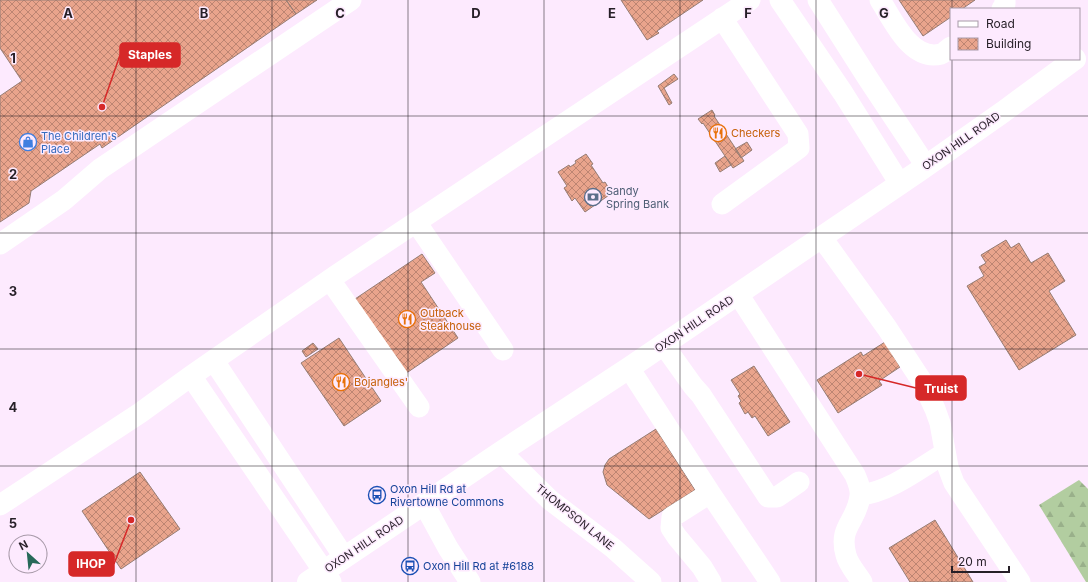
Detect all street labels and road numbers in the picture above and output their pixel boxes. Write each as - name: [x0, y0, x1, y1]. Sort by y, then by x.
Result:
- street label: OXON HILL ROAD: [919, 109, 1003, 173]
- street label: OXON HILL ROAD: [652, 292, 736, 356]
- street label: THOMPSON LANE: [533, 481, 617, 553]
- street label: OXON HILL ROAD: [322, 512, 406, 576]

